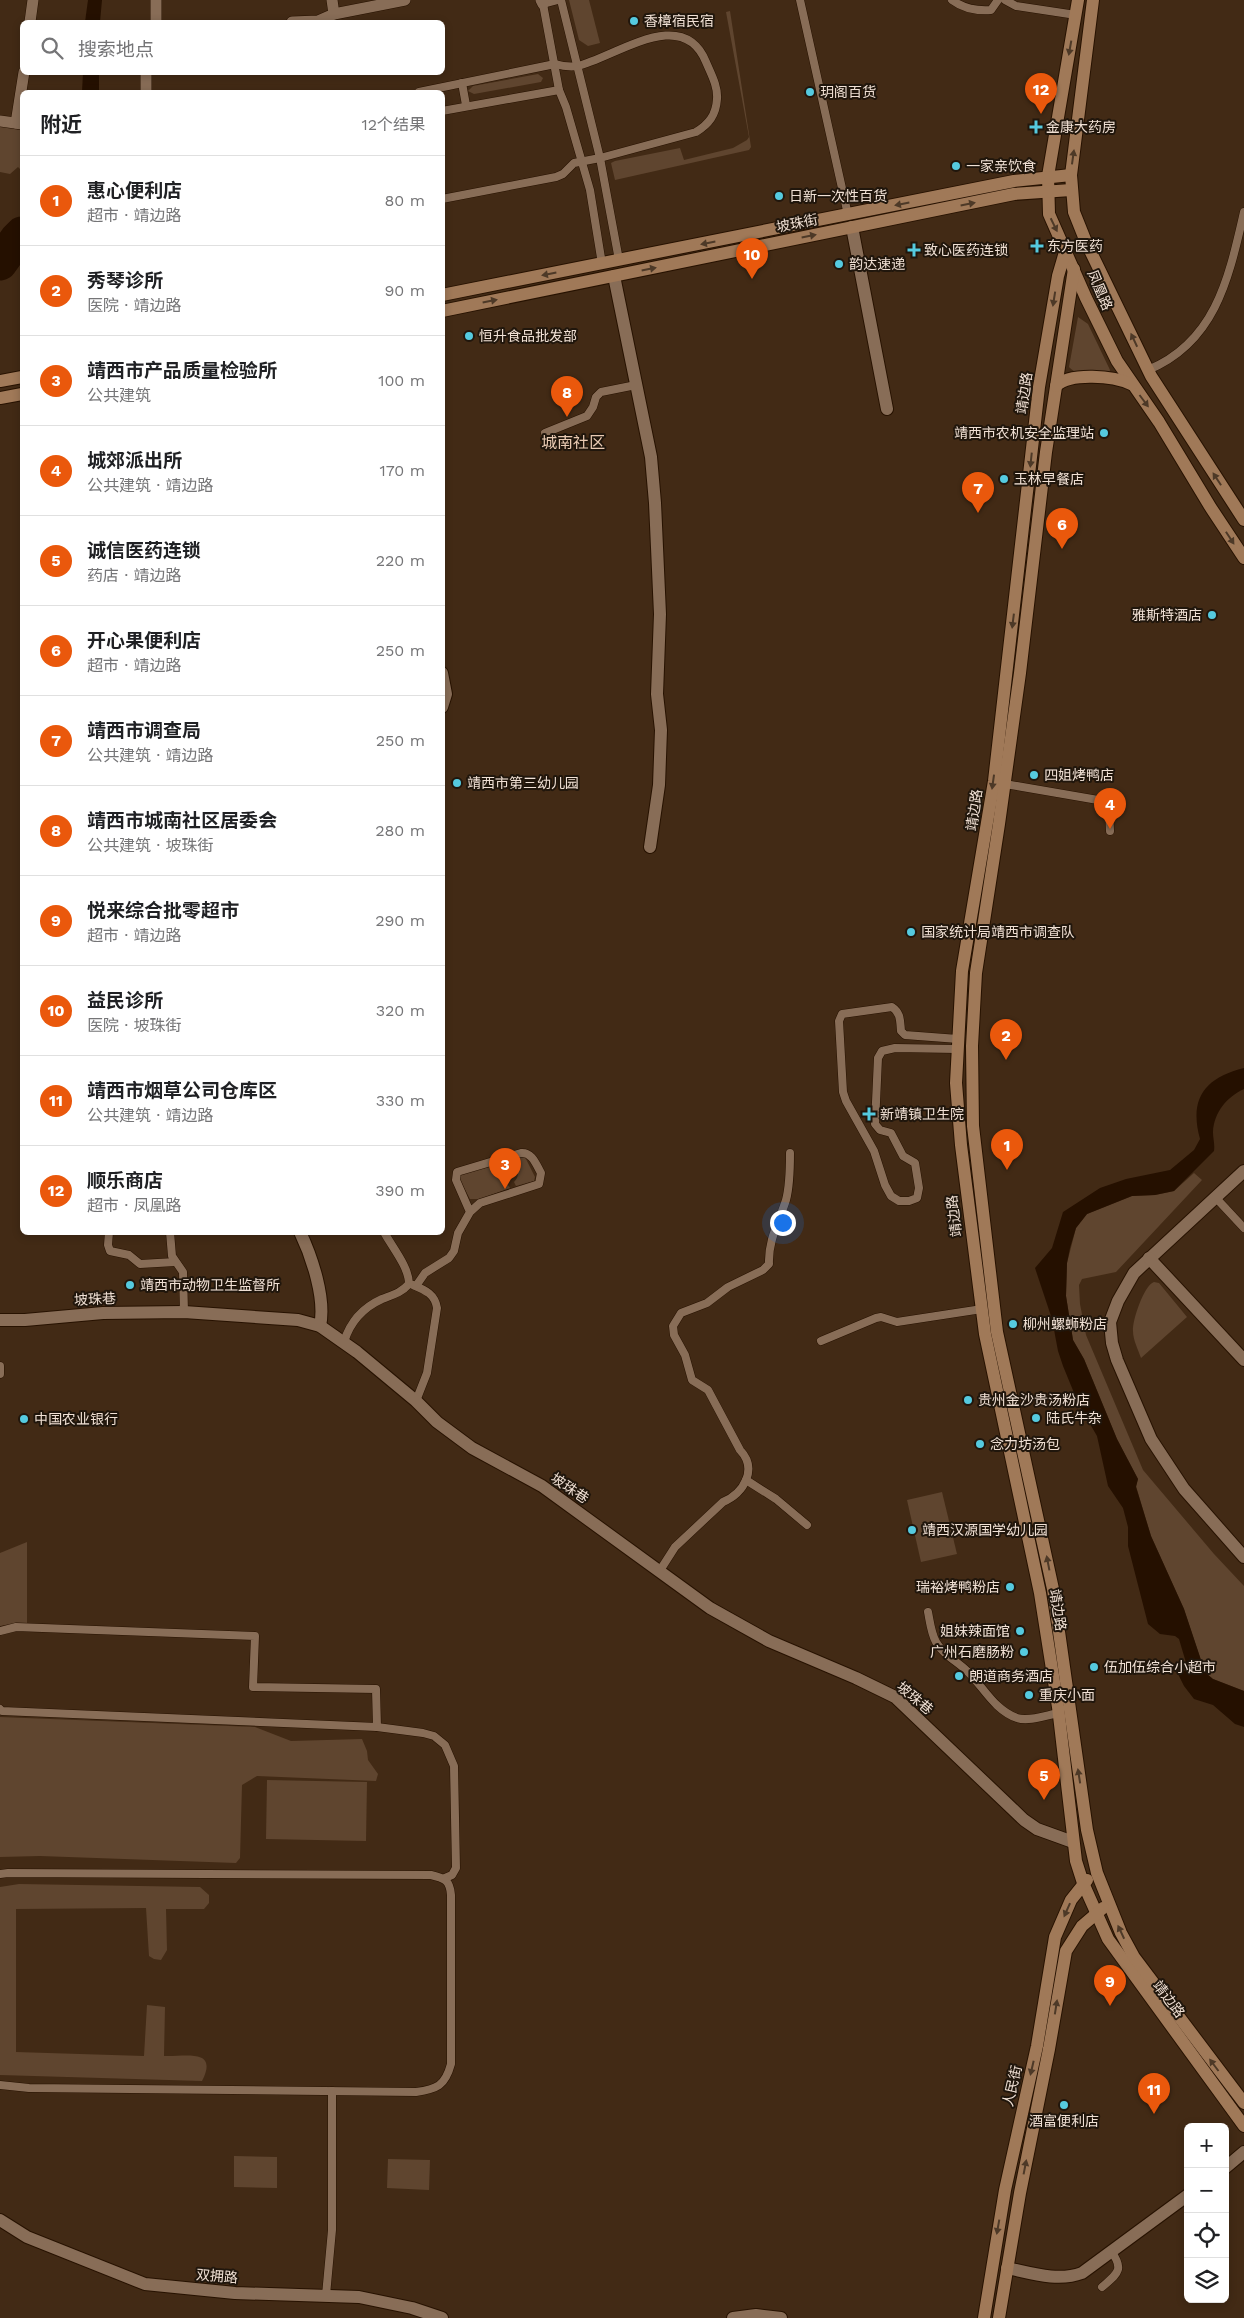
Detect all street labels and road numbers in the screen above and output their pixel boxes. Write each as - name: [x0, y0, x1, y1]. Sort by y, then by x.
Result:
- street label: 坡珠街: [775, 211, 819, 235]
- street label: 凤凰路: [1084, 268, 1116, 312]
- street label: 靖边路: [1013, 371, 1035, 415]
- street label: 靖边路: [963, 788, 985, 832]
- street label: 靖边路: [944, 1194, 964, 1238]
- street label: 坡珠巷: [74, 1290, 116, 1308]
- street label: 坡珠巷: [548, 1470, 592, 1506]
- street label: 靖边路: [1047, 1588, 1069, 1632]
- street label: 坡珠巷: [894, 1678, 936, 1718]
- street label: 靖边路: [1150, 1977, 1188, 2021]
- street label: 人民街: [999, 2064, 1025, 2108]
- street label: 双拥路: [195, 2266, 239, 2286]

